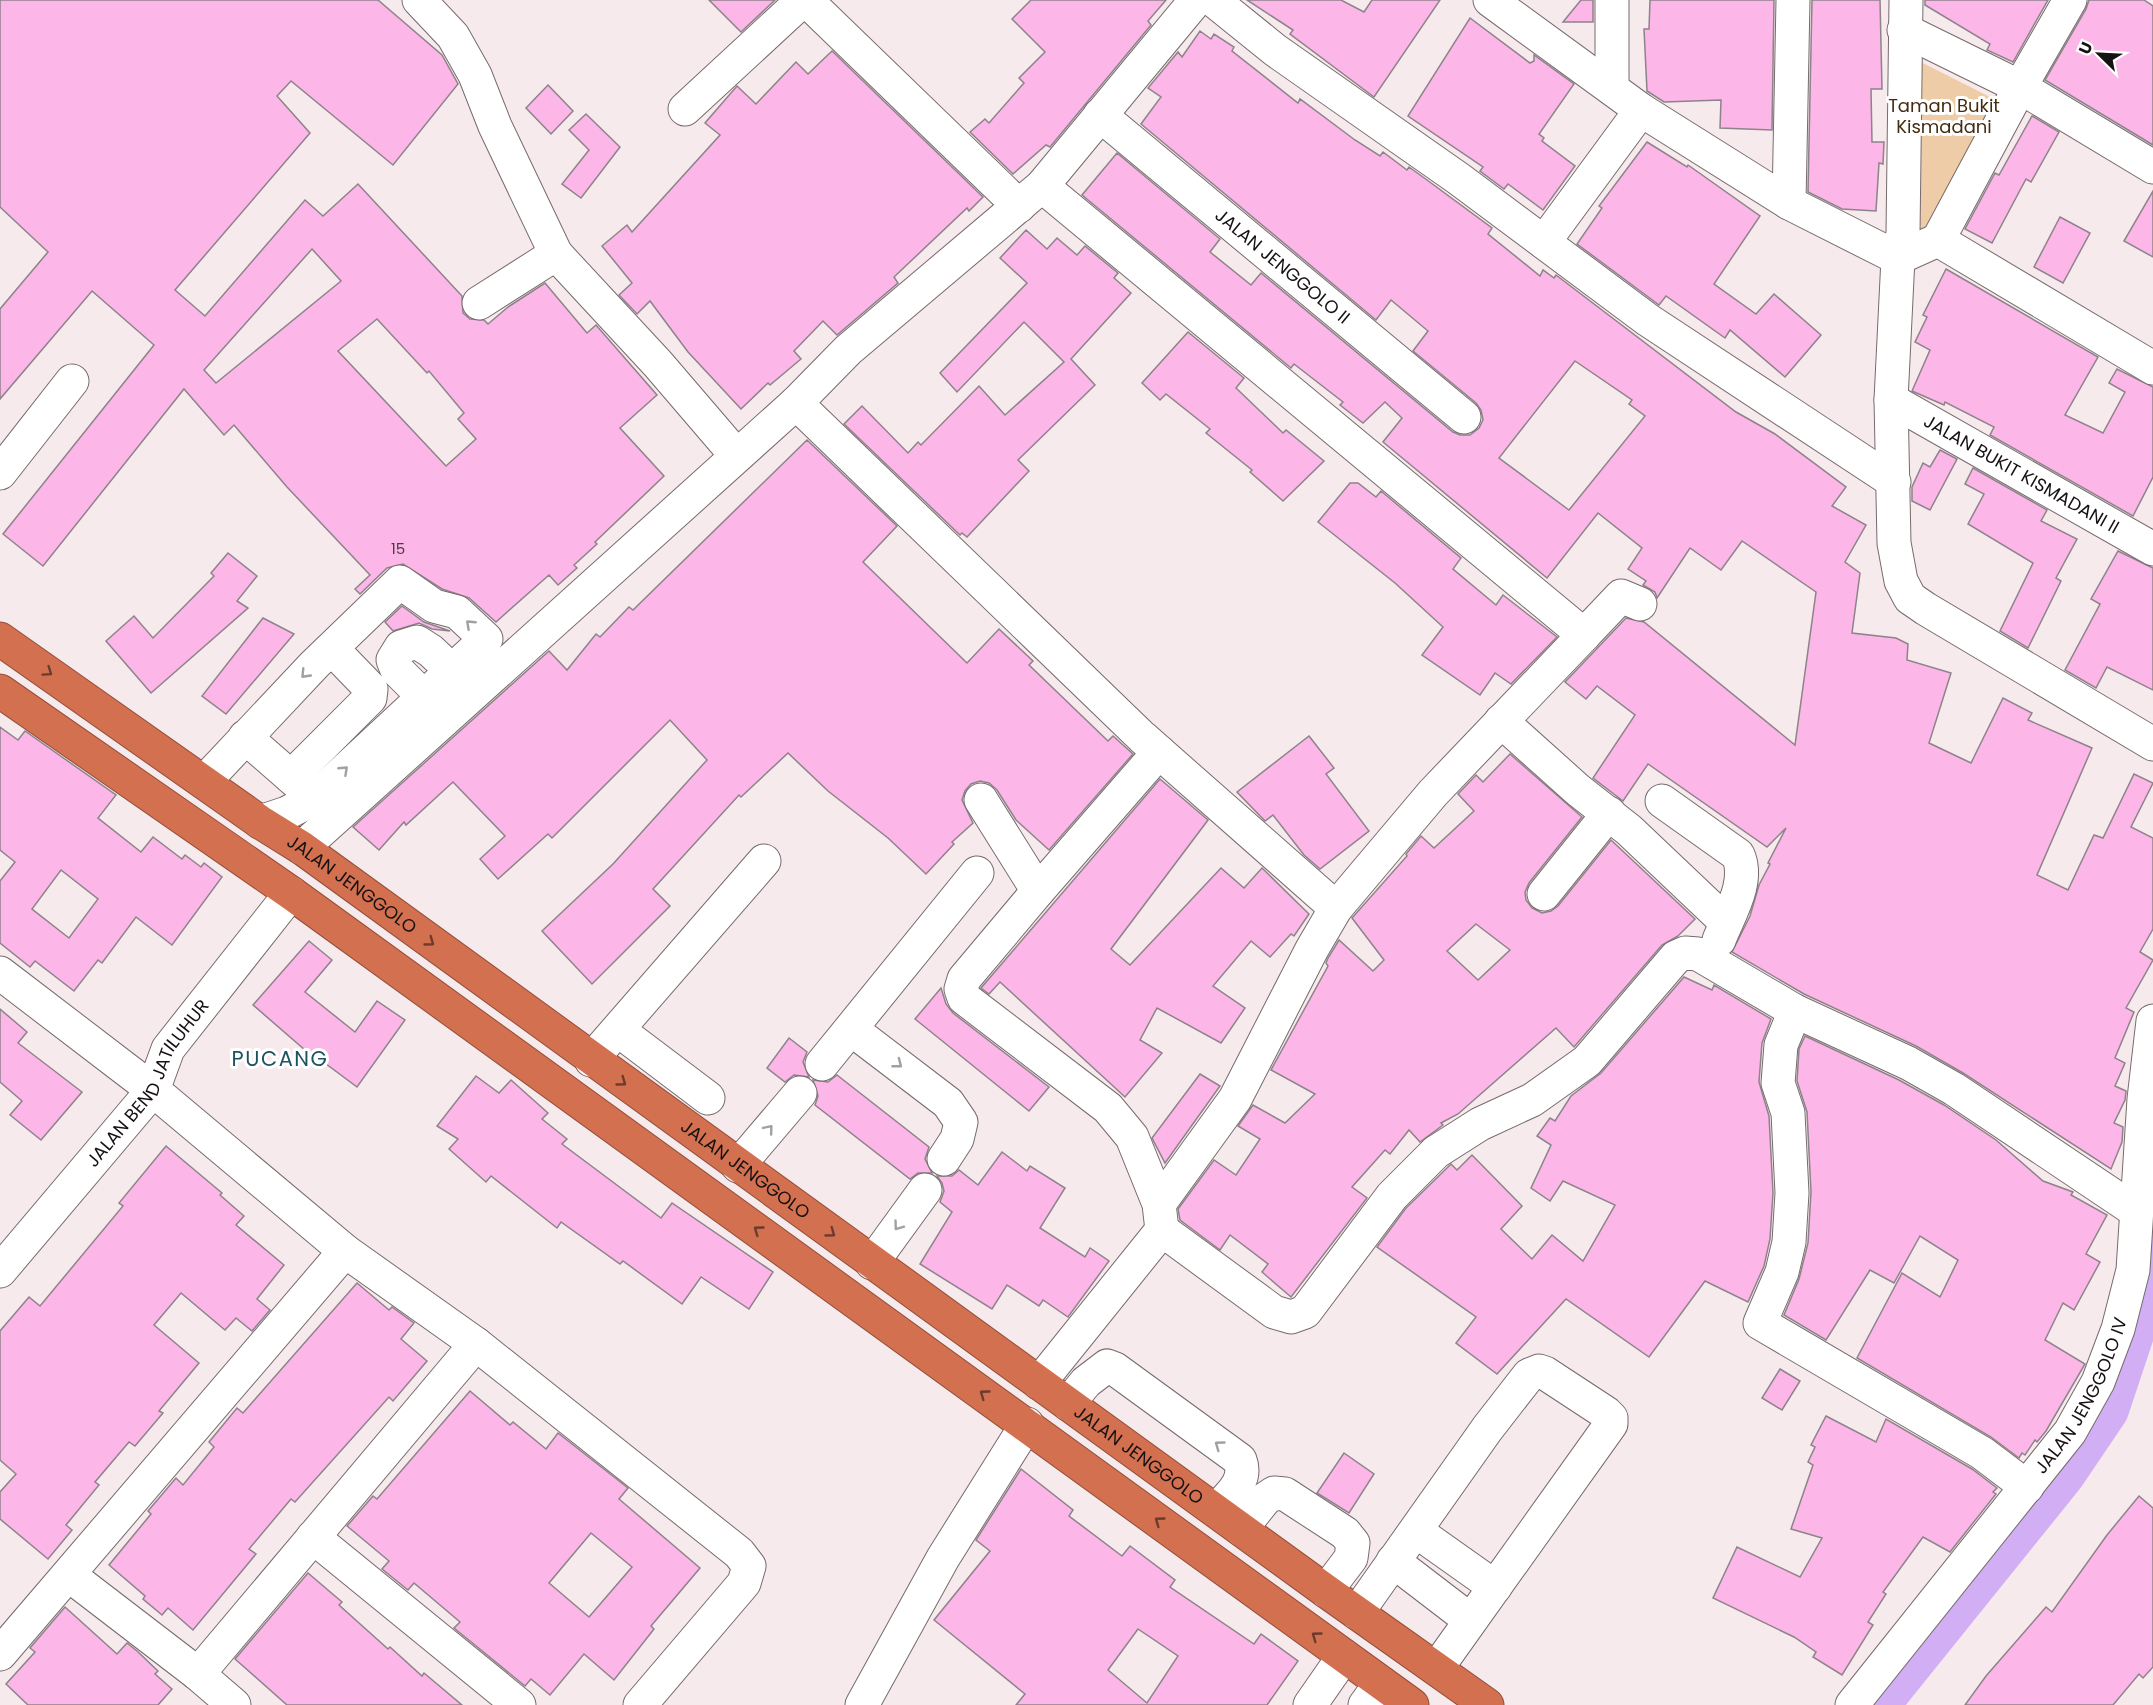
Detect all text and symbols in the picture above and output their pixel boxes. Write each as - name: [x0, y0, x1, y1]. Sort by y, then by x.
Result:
- north arrow: [2069, 24, 2129, 84]
- text: U: [2073, 38, 2099, 58]
- park label: Taman Bukit Kismadani: [1888, 93, 2000, 139]
- street label: JALAN JENGGOLO II: [1210, 203, 1355, 329]
- street label: JALAN BUKIT KISMADANI II: [1919, 408, 2124, 539]
- house number: 15: [391, 538, 405, 559]
- one-way arrow: [466, 620, 477, 631]
- one-way arrow: [41, 665, 52, 676]
- one-way arrow: [301, 668, 312, 678]
- one-way arrow: [337, 767, 348, 778]
- street label: JALAN JENGGOLO: [282, 829, 422, 939]
- one-way arrow: [424, 935, 435, 946]
- street label: JALAN BEND JATILUHUR: [80, 994, 214, 1172]
- district label: PUCANG: [232, 1044, 328, 1073]
- one-way arrow: [891, 1057, 902, 1068]
- one-way arrow: [615, 1075, 626, 1086]
- street label: JALAN JENGGOLO: [676, 1114, 815, 1225]
- one-way arrow: [762, 1125, 773, 1136]
- one-way arrow: [895, 1220, 906, 1231]
- one-way arrow: [824, 1226, 835, 1237]
- one-way arrow: [754, 1227, 765, 1238]
- street label: JALAN JENGGOLO IV: [2028, 1314, 2133, 1479]
- one-way arrow: [980, 1390, 991, 1401]
- street label: JALAN JENGGOLO: [1069, 1399, 1209, 1510]
- one-way arrow: [1215, 1441, 1226, 1452]
- one-way arrow: [1155, 1517, 1166, 1528]
- one-way arrow: [1312, 1632, 1323, 1643]

